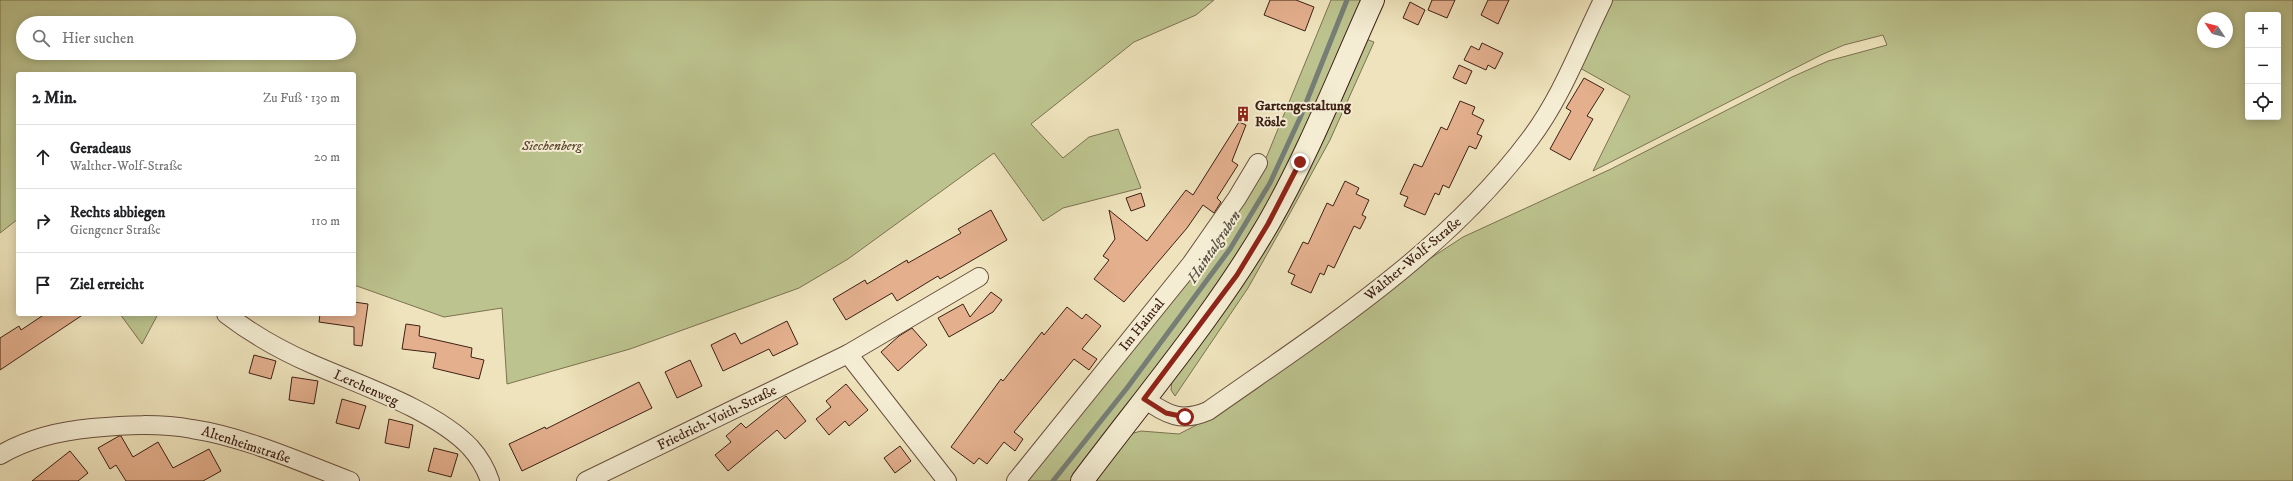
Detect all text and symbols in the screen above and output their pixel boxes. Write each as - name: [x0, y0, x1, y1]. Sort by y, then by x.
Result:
- north arrow: [2197, 12, 2233, 48]
- map controls: [2245, 12, 2281, 120]
- button: +: [2245, 12, 2281, 48]
- search box: [16, 16, 356, 60]
- icon: search: [30, 27, 52, 49]
- text: Hier suchen: [62, 29, 134, 48]
- button: −: [2245, 48, 2281, 84]
- button: locate: [2245, 84, 2281, 120]
- text: 2 Min.: [32, 87, 77, 109]
- text: Zu Fuß · 130 m: [263, 90, 340, 106]
- place label: Gartengestaltung Rösle: [1255, 97, 1352, 131]
- building icon: Gartengestaltung Rösle: [1234, 105, 1252, 123]
- park label: Siechenberg: [521, 137, 584, 155]
- text: Geradeaus: [70, 139, 131, 158]
- icon: ahead: [32, 146, 54, 168]
- text: 20 m: [314, 149, 340, 165]
- route end: [1291, 153, 1309, 171]
- text: Walther-Wolf-Straße: [70, 158, 182, 174]
- text: Rechts abbiegen: [70, 203, 165, 222]
- water label: Haintalgraben: [1182, 207, 1245, 288]
- icon: right: [32, 210, 54, 232]
- text: 110 m: [311, 213, 340, 229]
- street label: Walther-Wolf-Straße: [1360, 213, 1465, 305]
- text: Giengener Straße: [70, 222, 161, 238]
- icon: arrive: [32, 274, 54, 296]
- text: Ziel erreicht: [70, 275, 144, 294]
- street label: Im Haintal: [1115, 294, 1169, 355]
- street label: Lerchenweg: [331, 366, 401, 410]
- street label: Friedrich-Voith-Straße: [654, 381, 780, 455]
- route start: [1176, 408, 1194, 426]
- street label: Altenheimstraße: [199, 422, 293, 468]

